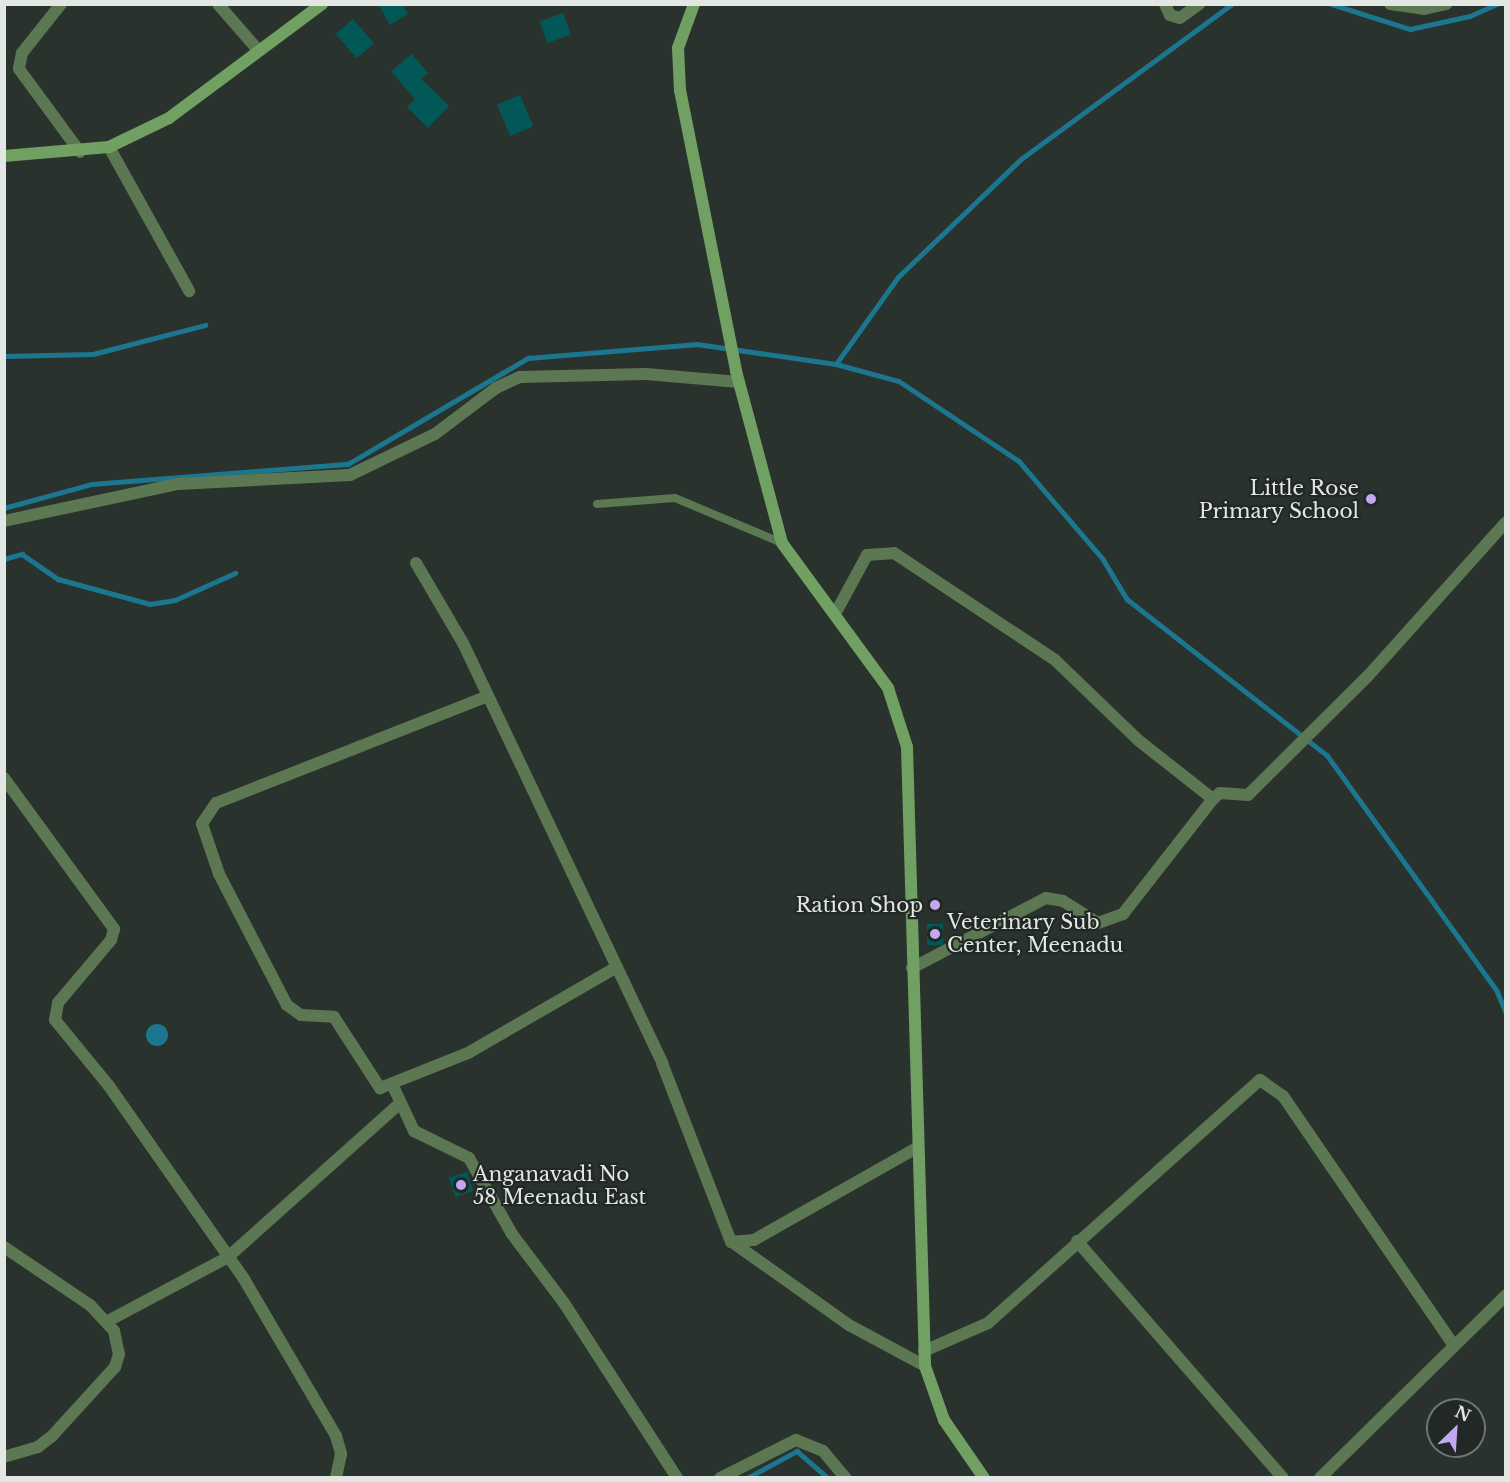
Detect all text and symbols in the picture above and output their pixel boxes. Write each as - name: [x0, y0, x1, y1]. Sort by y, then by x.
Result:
- place label: Little Rose Primary School: [1198, 476, 1359, 523]
- marker: Little Rose Primary School: [1364, 492, 1378, 506]
- place label: Ration Shop: [796, 893, 923, 917]
- marker: Ration Shop: [928, 898, 942, 912]
- place label: Veterinary Sub Center, Meenadu: [947, 910, 1123, 957]
- marker: Veterinary Sub Center, Meenadu: [928, 927, 942, 941]
- place label: Anganavadi No 58 Meenadu East: [473, 1162, 646, 1209]
- marker: Anganavadi No 58 Meenadu East: [454, 1178, 468, 1192]
- north arrow: [1426, 1398, 1486, 1458]
- text: N: [1452, 1401, 1474, 1426]

